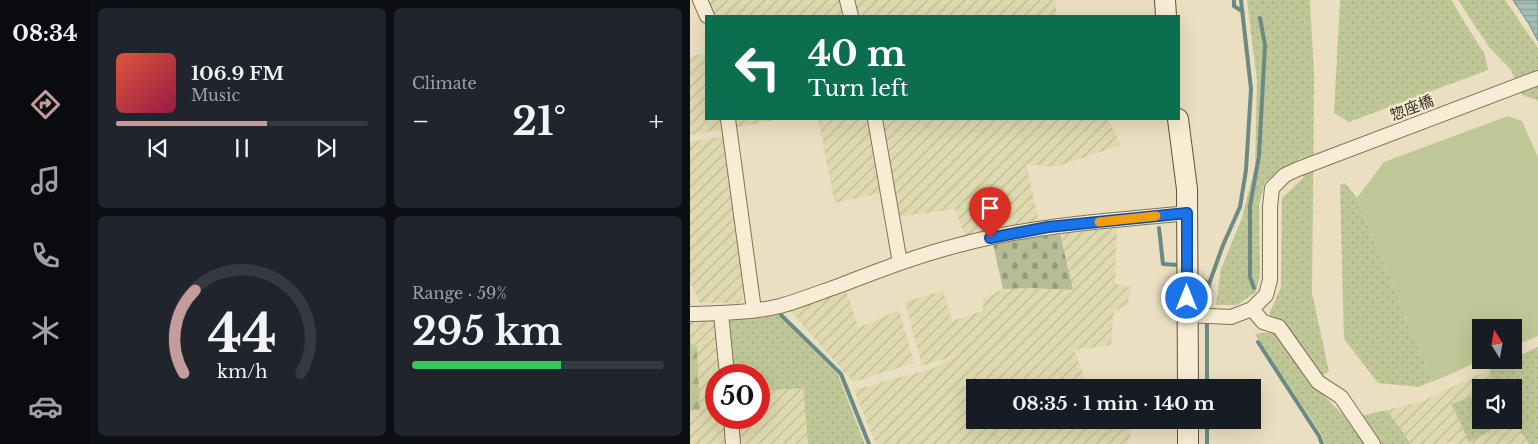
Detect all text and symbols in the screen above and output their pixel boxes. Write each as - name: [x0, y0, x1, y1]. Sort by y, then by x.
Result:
- text: 08:34: [12, 20, 78, 47]
- text: 40 m: [808, 32, 906, 75]
- icon: left: [725, 35, 790, 100]
- text: 106.9 FM: [191, 62, 284, 85]
- text: Climate: [412, 73, 477, 93]
- text: Turn left: [808, 75, 908, 102]
- text: Music: [191, 85, 240, 105]
- icon: directions: [28, 87, 63, 122]
- street label: 惣座橋: [1387, 91, 1436, 124]
- text: 21°: [512, 98, 566, 145]
- text: −: [412, 104, 430, 139]
- text: +: [649, 104, 664, 139]
- icon: previous: [144, 134, 172, 162]
- icon: pause: [228, 134, 256, 162]
- icon: next: [312, 134, 340, 162]
- icon: music: [28, 163, 63, 198]
- pin: [969, 187, 1011, 238]
- icon: arrive: [976, 194, 1004, 222]
- icon: phone: [28, 238, 63, 273]
- position arrow: [1160, 271, 1212, 323]
- text: Range · 59%: [412, 283, 507, 303]
- text: 44: [207, 302, 277, 366]
- text: 295 km: [412, 308, 562, 355]
- icon: climate: [28, 313, 63, 348]
- north arrow: [1472, 319, 1522, 369]
- map controls: [1472, 319, 1522, 429]
- text: km/h: [217, 361, 267, 383]
- speed limit sign: 50: [705, 364, 770, 429]
- button: sound: [1472, 379, 1522, 429]
- icon: car: [28, 389, 63, 424]
- text: 08:35 · 1 min · 140 m: [1012, 392, 1215, 415]

